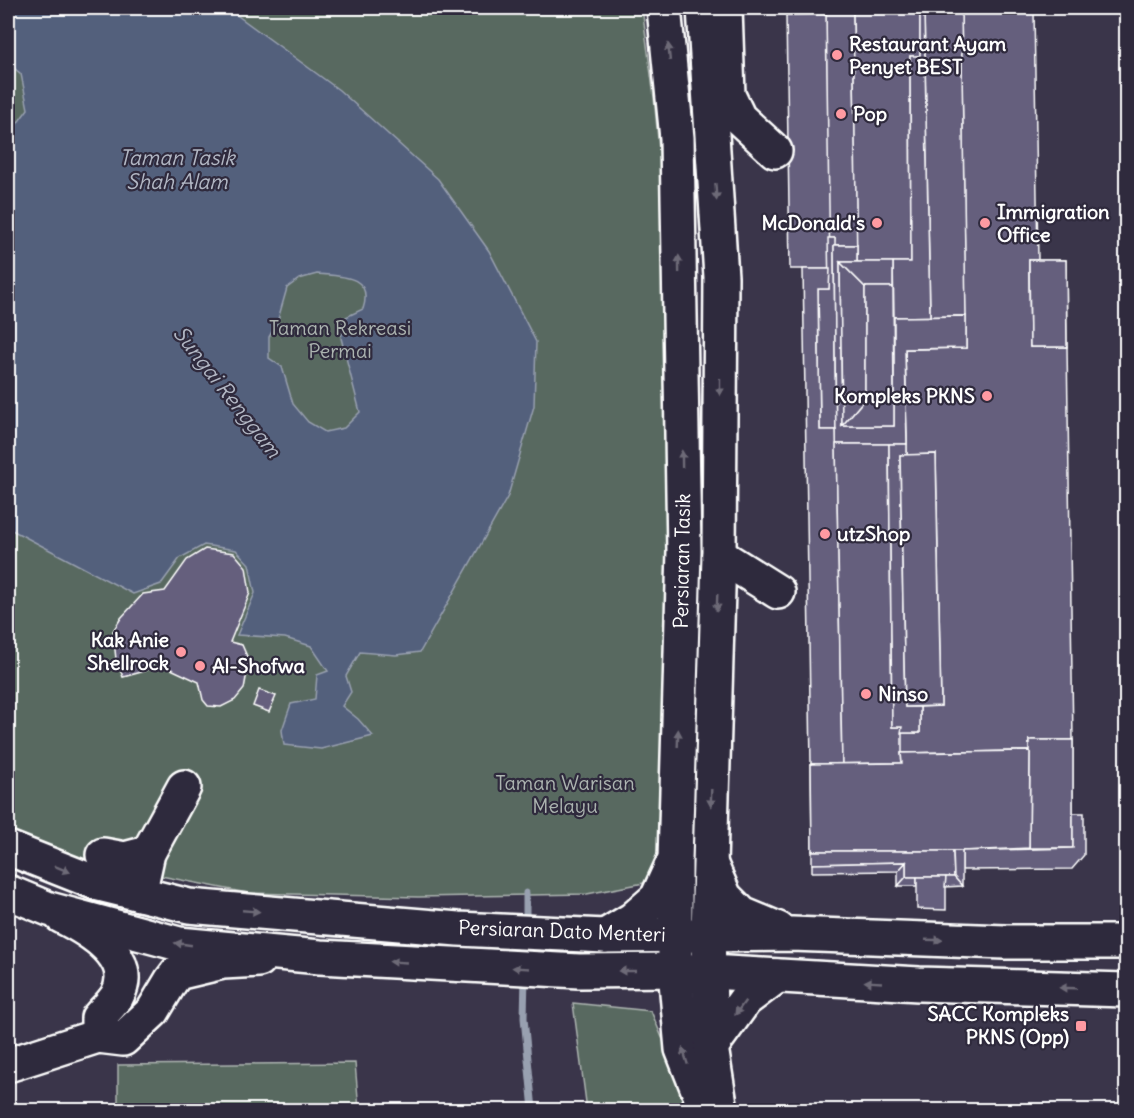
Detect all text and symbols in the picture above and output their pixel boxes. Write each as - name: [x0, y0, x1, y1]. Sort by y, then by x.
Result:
- place label: Restaurant Ayam Penyet BEST: [849, 31, 1007, 79]
- one-way arrow: [664, 43, 674, 62]
- marker: Restaurant Ayam Penyet BEST: [830, 48, 844, 62]
- place label: Pop: [853, 101, 887, 126]
- marker: Pop: [834, 107, 848, 121]
- water label: Taman Tasik Shah Alam: [119, 144, 236, 195]
- one-way arrow: [711, 183, 720, 202]
- place label: Immigration Office: [997, 199, 1110, 247]
- place label: McDonald's: [761, 210, 865, 235]
- marker: McDonald's: [870, 216, 884, 230]
- marker: Immigration Office: [978, 216, 992, 230]
- one-way arrow: [674, 255, 684, 274]
- park label: Taman Rekreasi Permai: [269, 315, 411, 363]
- water label: Sungai Renggam: [168, 320, 288, 463]
- one-way arrow: [715, 377, 725, 396]
- place label: Kompleks PKNS: [834, 383, 975, 408]
- marker: Kompleks PKNS: [980, 389, 994, 403]
- one-way arrow: [677, 450, 687, 469]
- street label: Persiaran Tasik: [668, 493, 695, 629]
- place label: utzShop: [837, 521, 910, 546]
- marker: utzShop: [818, 527, 832, 541]
- one-way arrow: [713, 593, 722, 612]
- place label: Kak Anie Shellrock: [87, 627, 169, 675]
- marker: Kak Anie Shellrock: [174, 645, 188, 659]
- place label: Al-Shofwa: [212, 653, 305, 678]
- marker: Al-Shofwa: [193, 659, 207, 673]
- place label: Ninso: [878, 681, 928, 706]
- marker: Ninso: [859, 687, 873, 701]
- one-way arrow: [674, 729, 683, 748]
- park label: Taman Warisan Melayu: [495, 770, 635, 818]
- one-way arrow: [706, 788, 716, 807]
- one-way arrow: [53, 865, 71, 875]
- one-way arrow: [242, 906, 261, 916]
- street label: Persiaran Dato Menteri: [458, 914, 666, 947]
- one-way arrow: [925, 935, 944, 944]
- one-way arrow: [173, 940, 192, 949]
- one-way arrow: [389, 957, 408, 966]
- one-way arrow: [512, 964, 531, 973]
- one-way arrow: [618, 966, 637, 976]
- one-way arrow: [864, 977, 883, 986]
- one-way arrow: [1059, 984, 1078, 993]
- one-way arrow: [734, 999, 746, 1015]
- place label: SACC Kompleks PKNS (Opp): [927, 1001, 1069, 1049]
- marker: SACC Kompleks PKNS (Opp): [1074, 1019, 1088, 1033]
- one-way arrow: [680, 1047, 690, 1065]

